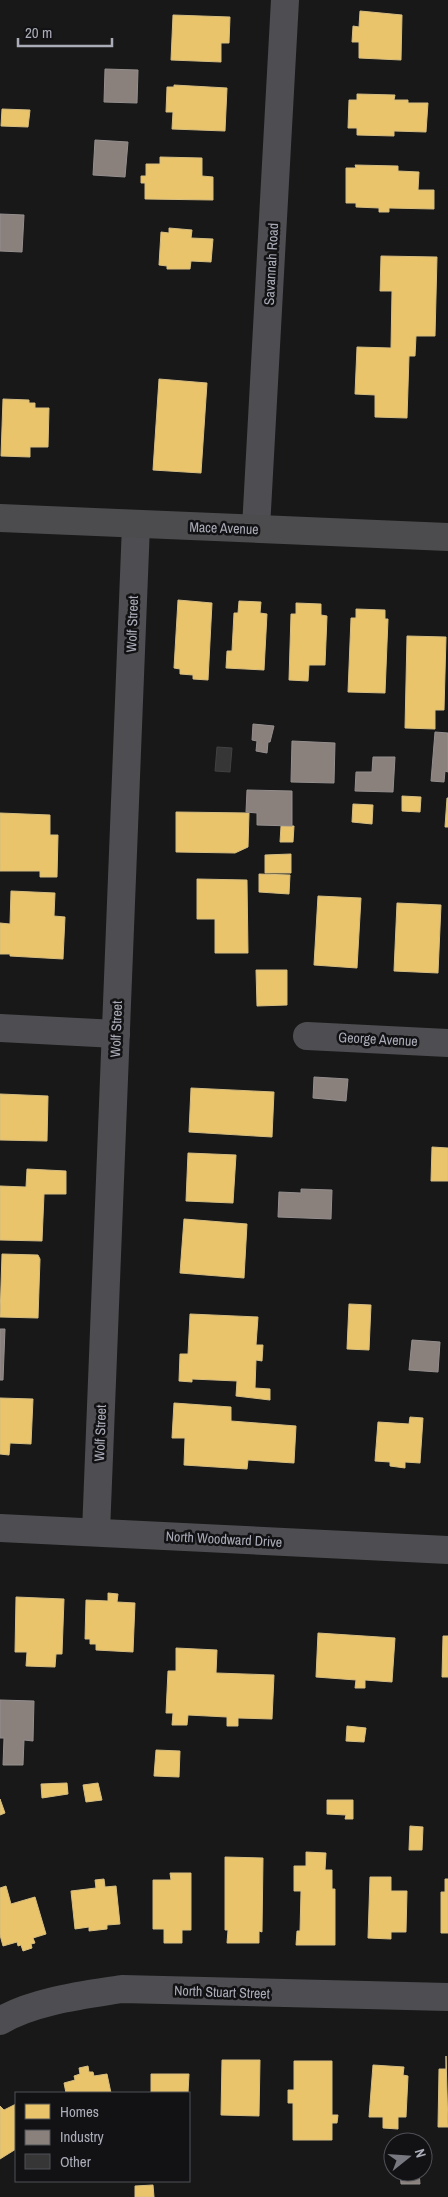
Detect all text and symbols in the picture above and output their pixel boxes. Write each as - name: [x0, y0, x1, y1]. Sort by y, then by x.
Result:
- scale bar: [18, 15, 111, 47]
- text: 20 m: [25, 22, 52, 43]
- street label: Savannah Road: [260, 222, 282, 306]
- street label: Mace Avenue: [189, 518, 259, 538]
- street label: Wolf Street: [122, 595, 142, 653]
- street label: Wolf Street: [106, 1000, 126, 1058]
- street label: George Avenue: [338, 1028, 418, 1050]
- street label: Wolf Street: [90, 1404, 110, 1462]
- street label: North Woodward Drive: [165, 1527, 283, 1551]
- street label: North Stuart Street: [174, 1981, 270, 2003]
- legend: [15, 2092, 190, 2182]
- text: Homes: [60, 2101, 99, 2122]
- text: Industry: [60, 2126, 105, 2147]
- north arrow: [383, 2132, 433, 2182]
- text: N: [411, 2147, 430, 2160]
- text: Other: [60, 2151, 91, 2172]

